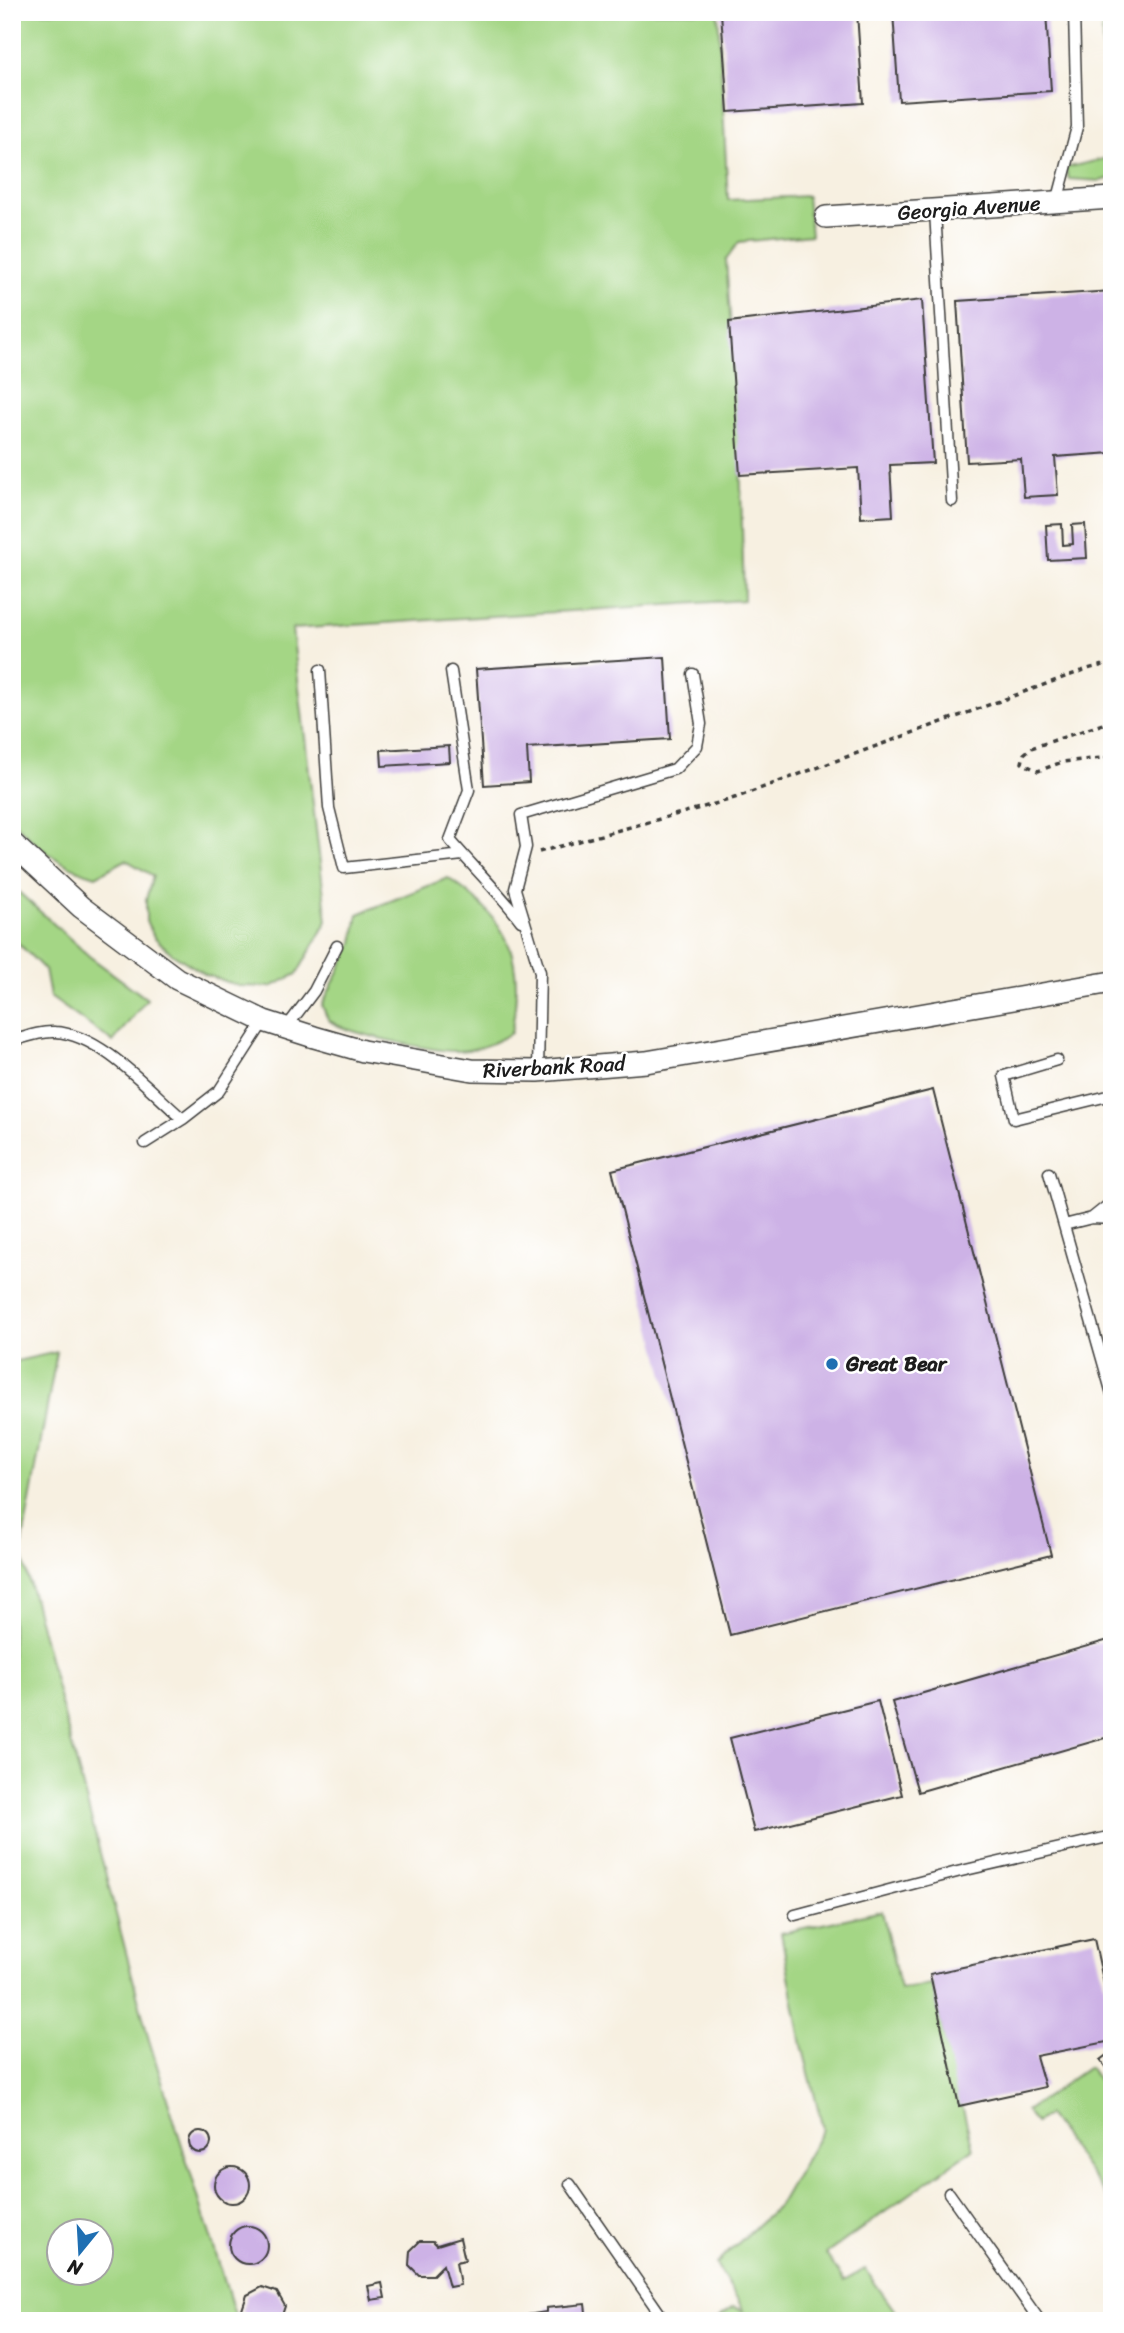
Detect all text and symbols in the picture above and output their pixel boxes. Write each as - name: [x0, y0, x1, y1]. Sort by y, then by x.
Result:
- street label: Georgia Avenue: [896, 184, 1042, 232]
- street label: Riverbank Road: [482, 1044, 628, 1090]
- place label: Great Bear: [845, 1345, 948, 1383]
- marker: Great Bear: [824, 1356, 840, 1372]
- north arrow: [46, 2218, 116, 2288]
- text: N: [63, 2250, 87, 2286]

